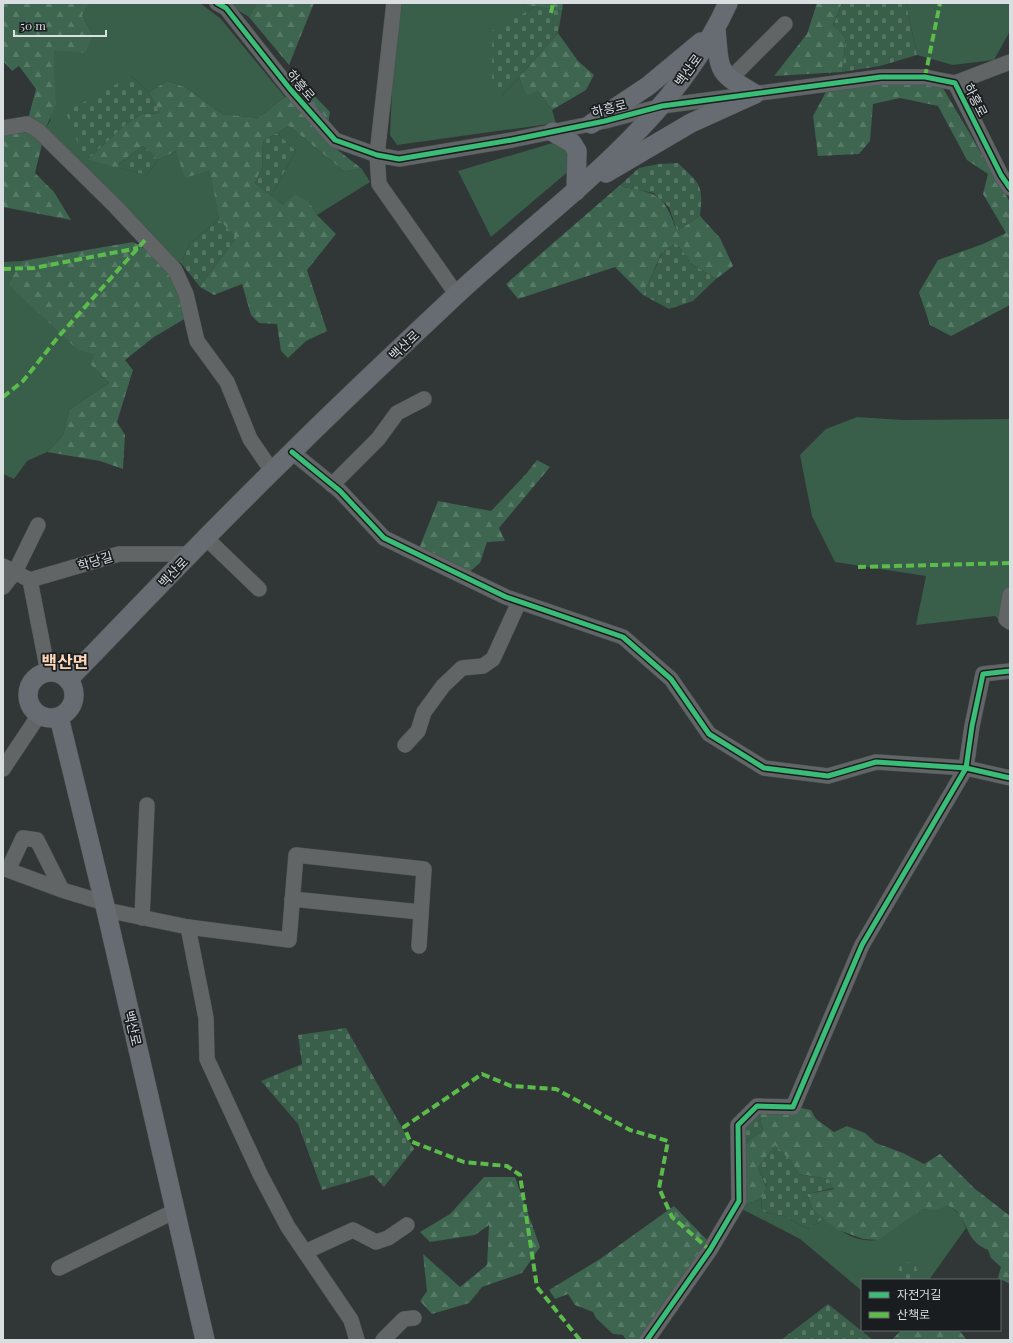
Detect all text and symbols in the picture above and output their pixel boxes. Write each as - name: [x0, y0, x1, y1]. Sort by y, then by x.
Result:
- scale bar: [14, 12, 106, 38]
- text: 50 m: [20, 17, 46, 33]
- street label: 백산로: [670, 50, 705, 89]
- street label: 하흥로: [283, 65, 319, 104]
- street label: 하흥로: [961, 80, 992, 120]
- street label: 하흥로: [589, 95, 628, 120]
- street label: 백산로: [385, 326, 422, 363]
- street label: 학당길: [75, 547, 115, 574]
- street label: 백산로: [154, 553, 191, 590]
- district label: 백산면: [42, 650, 88, 672]
- street label: 백산로: [121, 1008, 146, 1047]
- legend: [861, 1279, 1001, 1331]
- text: 자전거길: [897, 1286, 941, 1302]
- text: 산책로: [897, 1306, 930, 1322]

